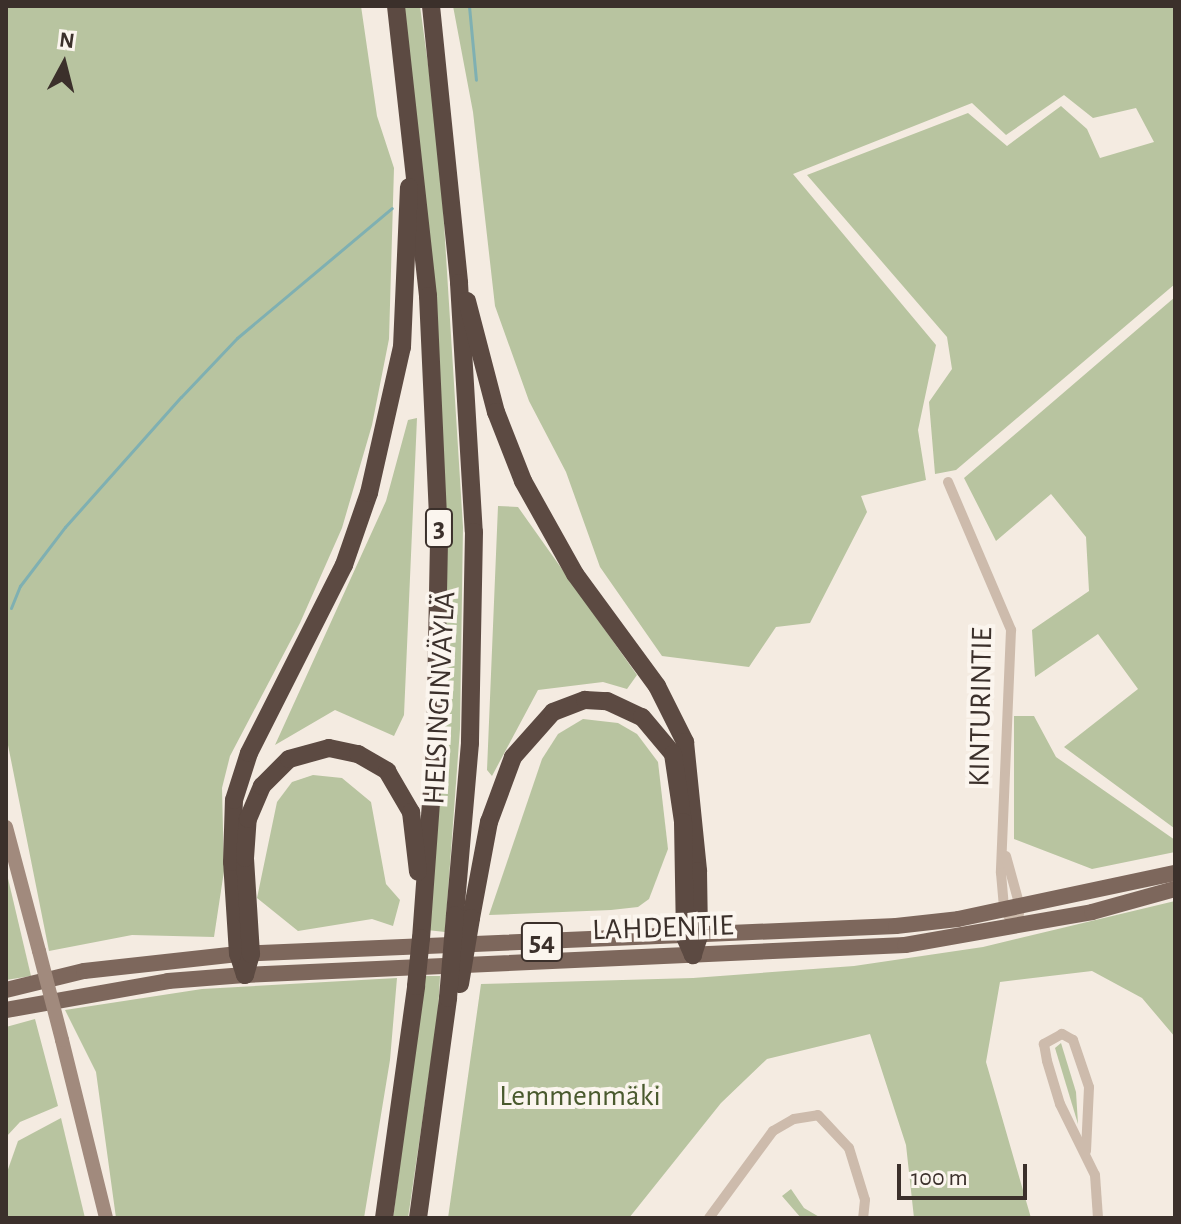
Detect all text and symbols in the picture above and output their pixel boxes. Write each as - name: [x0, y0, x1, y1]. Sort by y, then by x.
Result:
- north arrow: [24, 24, 104, 104]
- text: N: [58, 28, 76, 52]
- road number: 3: [423, 504, 455, 552]
- street label: HELSINGINVÄYLÄ: [416, 590, 464, 806]
- street label: KINTURINTIE: [962, 627, 1000, 787]
- street label: LAHDENTIE: [592, 908, 734, 948]
- road number: 54: [520, 918, 564, 966]
- park label: Lemmenmäki: [499, 1078, 661, 1114]
- scale bar: [901, 1148, 1031, 1198]
- text: 100 m: [911, 1166, 968, 1190]

